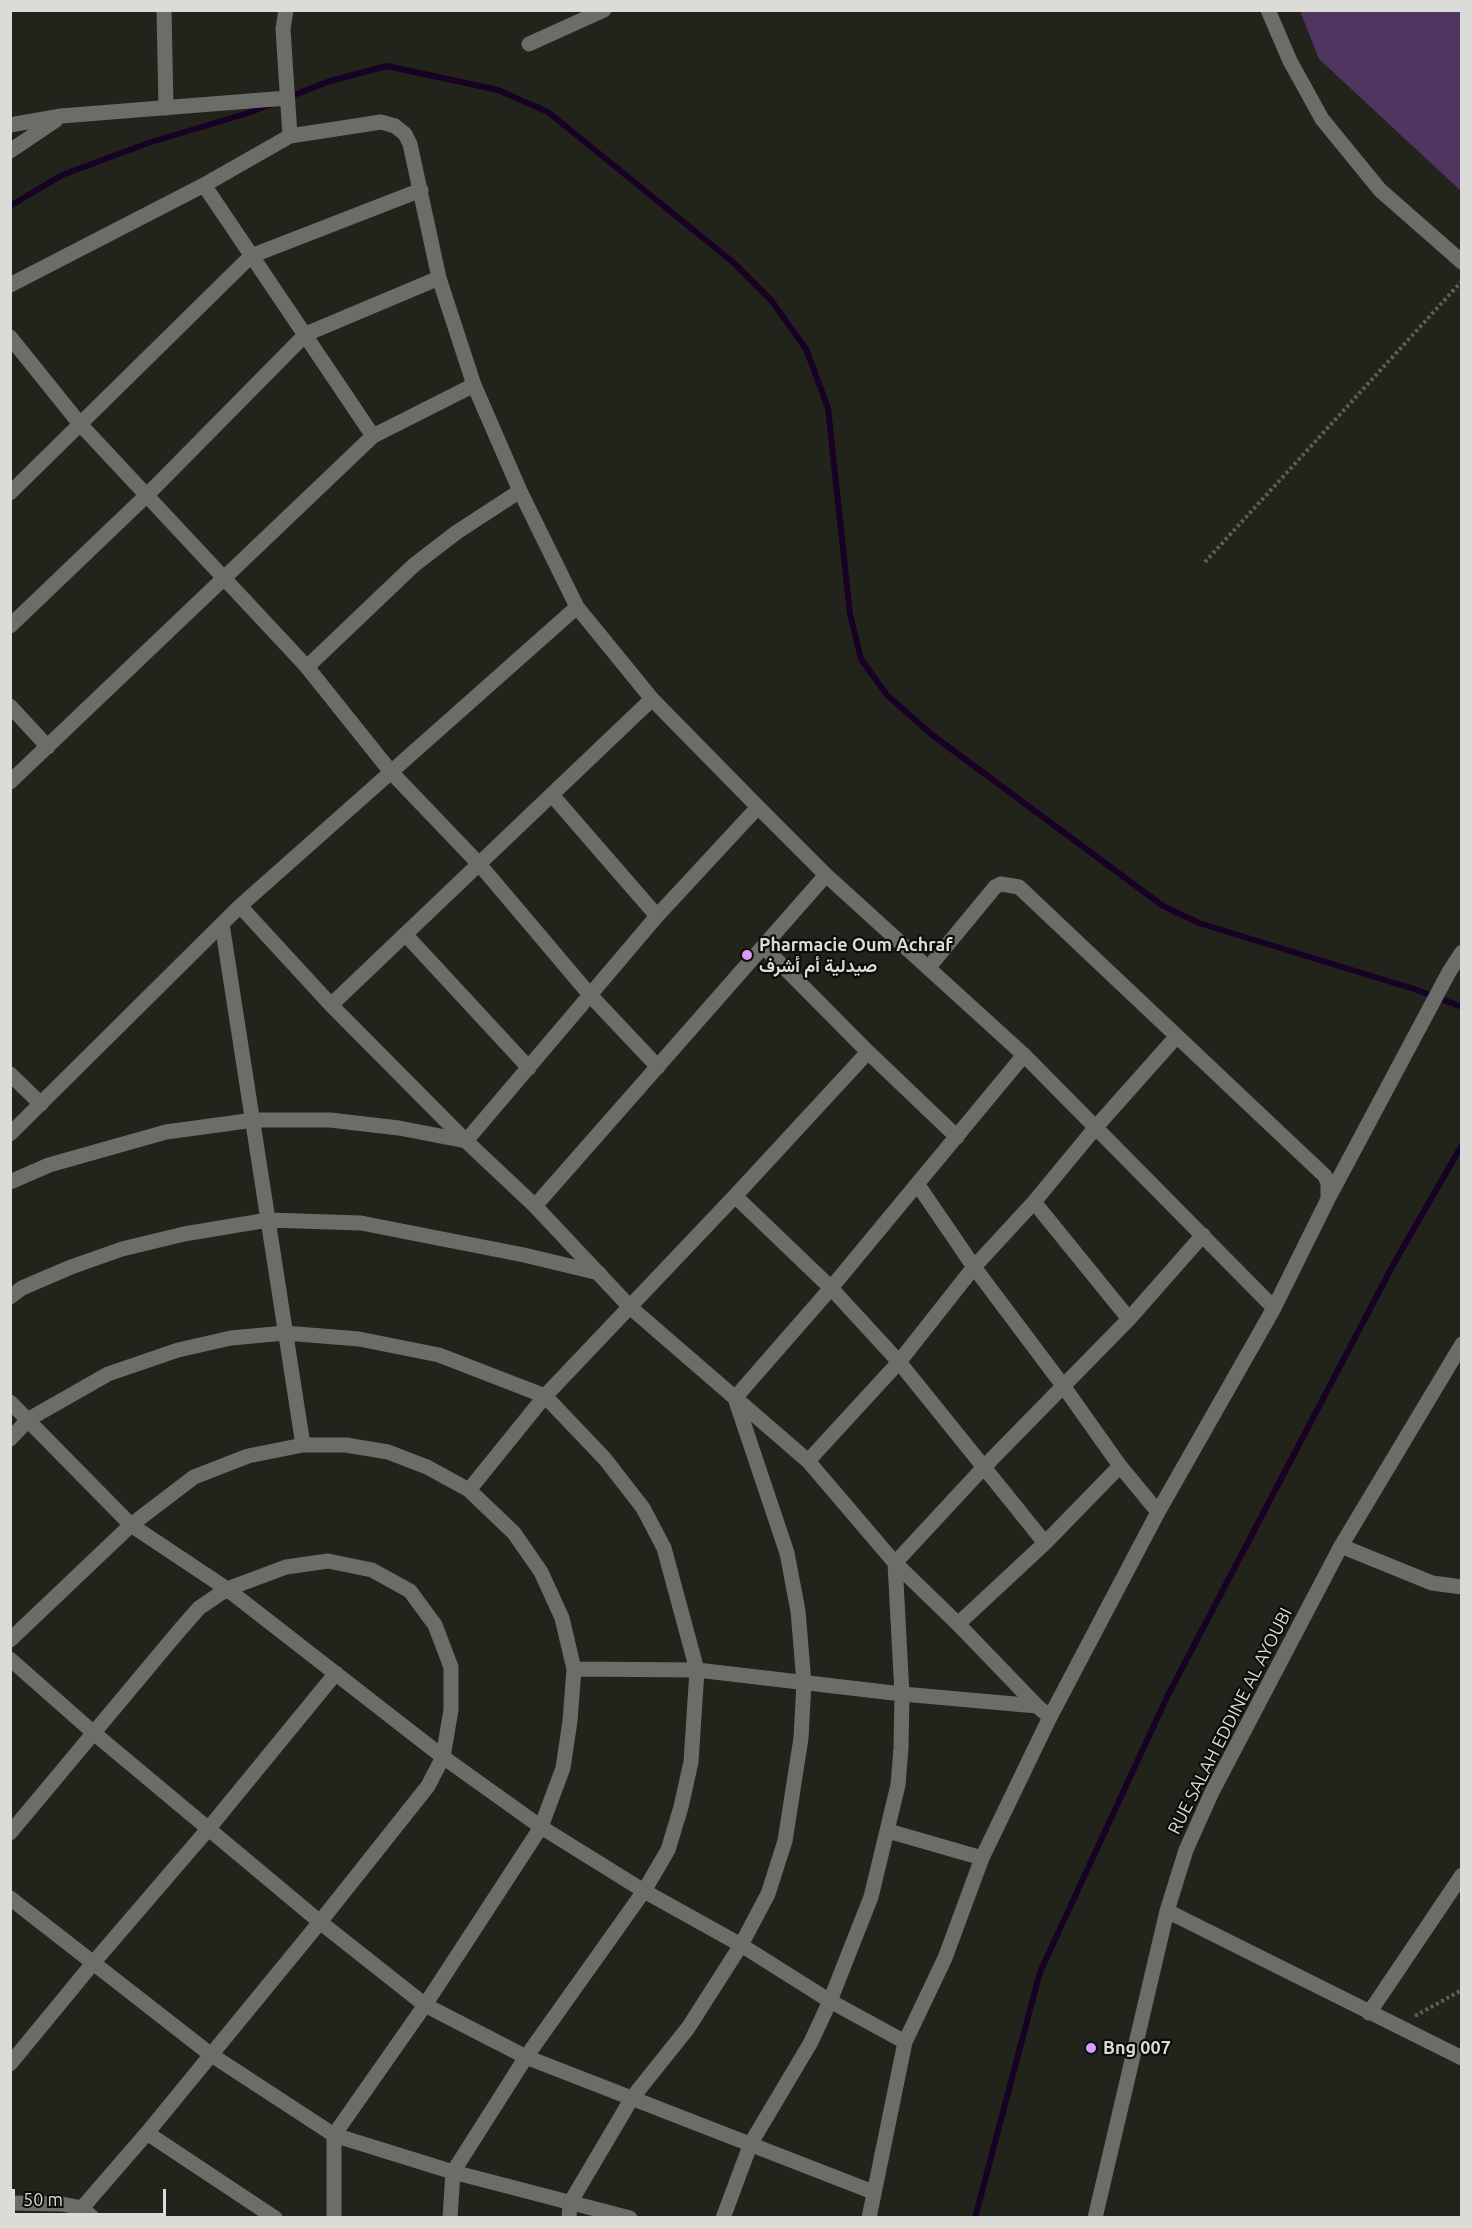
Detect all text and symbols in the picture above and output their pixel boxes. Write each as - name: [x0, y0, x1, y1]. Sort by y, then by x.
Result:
- place label: Pharmacie Oum Achraf صيدلية أم أشرف: [759, 934, 953, 976]
- marker: Pharmacie Oum Achraf صيدلية أم أشرف: [740, 948, 754, 962]
- street label: RUE SALAH EDDINE AL AYOUBI: [1163, 1604, 1297, 1838]
- place label: Bng 007: [1103, 2037, 1171, 2059]
- marker: Bng 007: [1084, 2041, 1098, 2055]
- scale bar: [15, 2177, 170, 2215]
- text: 50 m: [23, 2189, 63, 2209]

